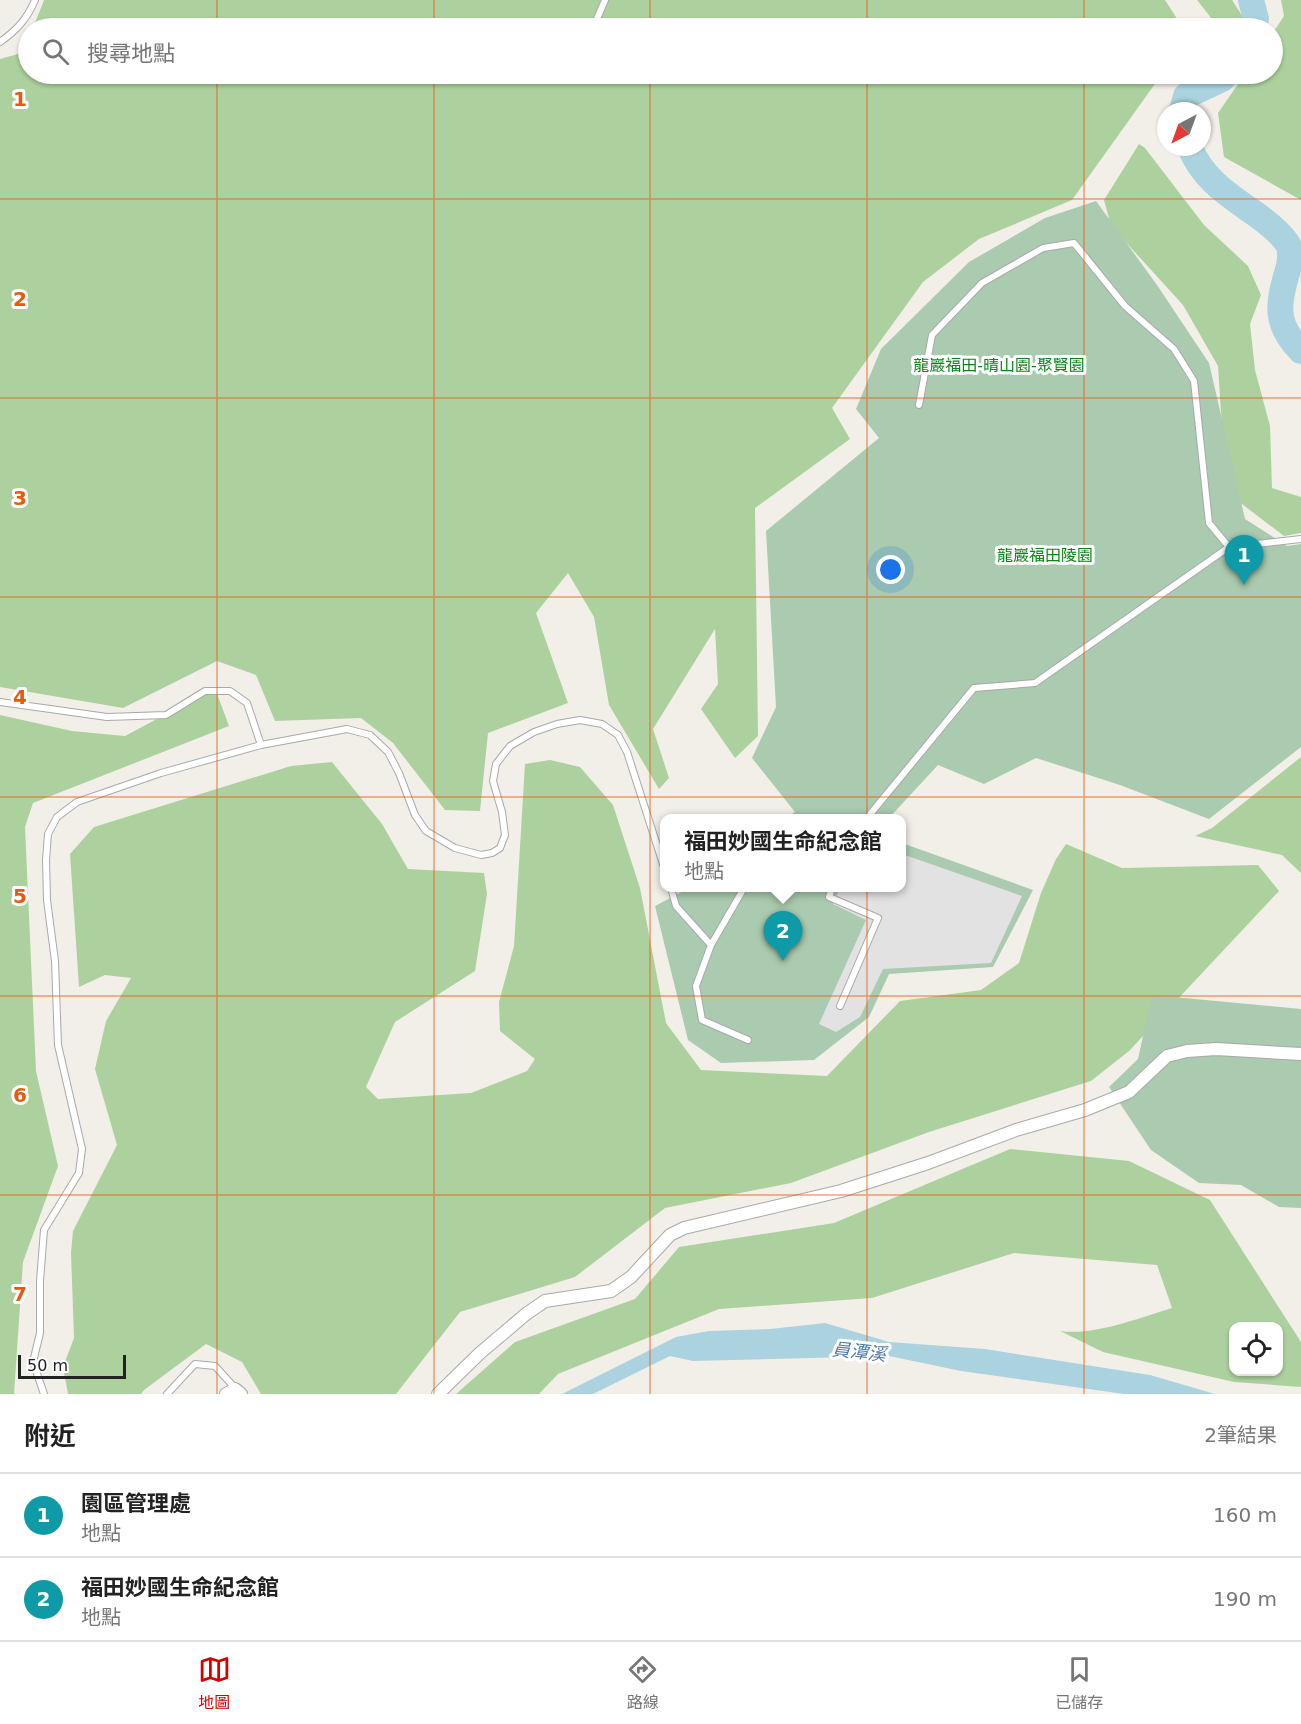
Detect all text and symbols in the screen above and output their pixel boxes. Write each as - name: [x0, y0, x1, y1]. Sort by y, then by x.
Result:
- search box: [18, 18, 1283, 84]
- icon: search: [39, 35, 72, 68]
- text: 搜尋地點: [87, 41, 175, 66]
- text: 1: [13, 87, 27, 111]
- north arrow: [1157, 102, 1211, 156]
- text: 2: [13, 287, 27, 311]
- park label: 龍巖福田-晴山園-聚賢園: [913, 356, 1085, 375]
- text: 3: [13, 486, 27, 510]
- pin: 1: [1224, 536, 1264, 585]
- park label: 龍巖福田陵園: [997, 546, 1093, 565]
- your location: [876, 555, 905, 584]
- text: 4: [13, 685, 27, 709]
- popup: [660, 814, 906, 892]
- text: 福田妙國生命紀念館: [684, 829, 882, 854]
- text: 地點: [684, 859, 724, 883]
- text: 5: [13, 884, 27, 908]
- pin: 2: [764, 912, 802, 961]
- text: 6: [13, 1083, 27, 1107]
- text: 7: [13, 1282, 27, 1306]
- map controls: [1229, 1322, 1283, 1376]
- button: locate: [1229, 1322, 1283, 1376]
- water label: 員潭溪: [831, 1338, 890, 1365]
- scale bar: [18, 1352, 126, 1380]
- text: 50 m: [27, 1356, 68, 1375]
- text: 附近: [24, 1421, 76, 1451]
- text: 2筆結果: [1204, 1423, 1277, 1447]
- text: 園區管理處: [81, 1491, 191, 1516]
- text: 1: [37, 1503, 50, 1527]
- text: 160 m: [1213, 1503, 1277, 1527]
- text: 地點: [81, 1521, 121, 1545]
- text: 福田妙國生命紀念館: [81, 1575, 279, 1600]
- text: 2: [37, 1587, 50, 1611]
- text: 190 m: [1213, 1587, 1277, 1611]
- text: 地點: [81, 1605, 121, 1629]
- tab: 地圖: [198, 1653, 231, 1713]
- tab: 路線: [626, 1653, 659, 1713]
- tab: 已儲存: [1055, 1653, 1103, 1713]

